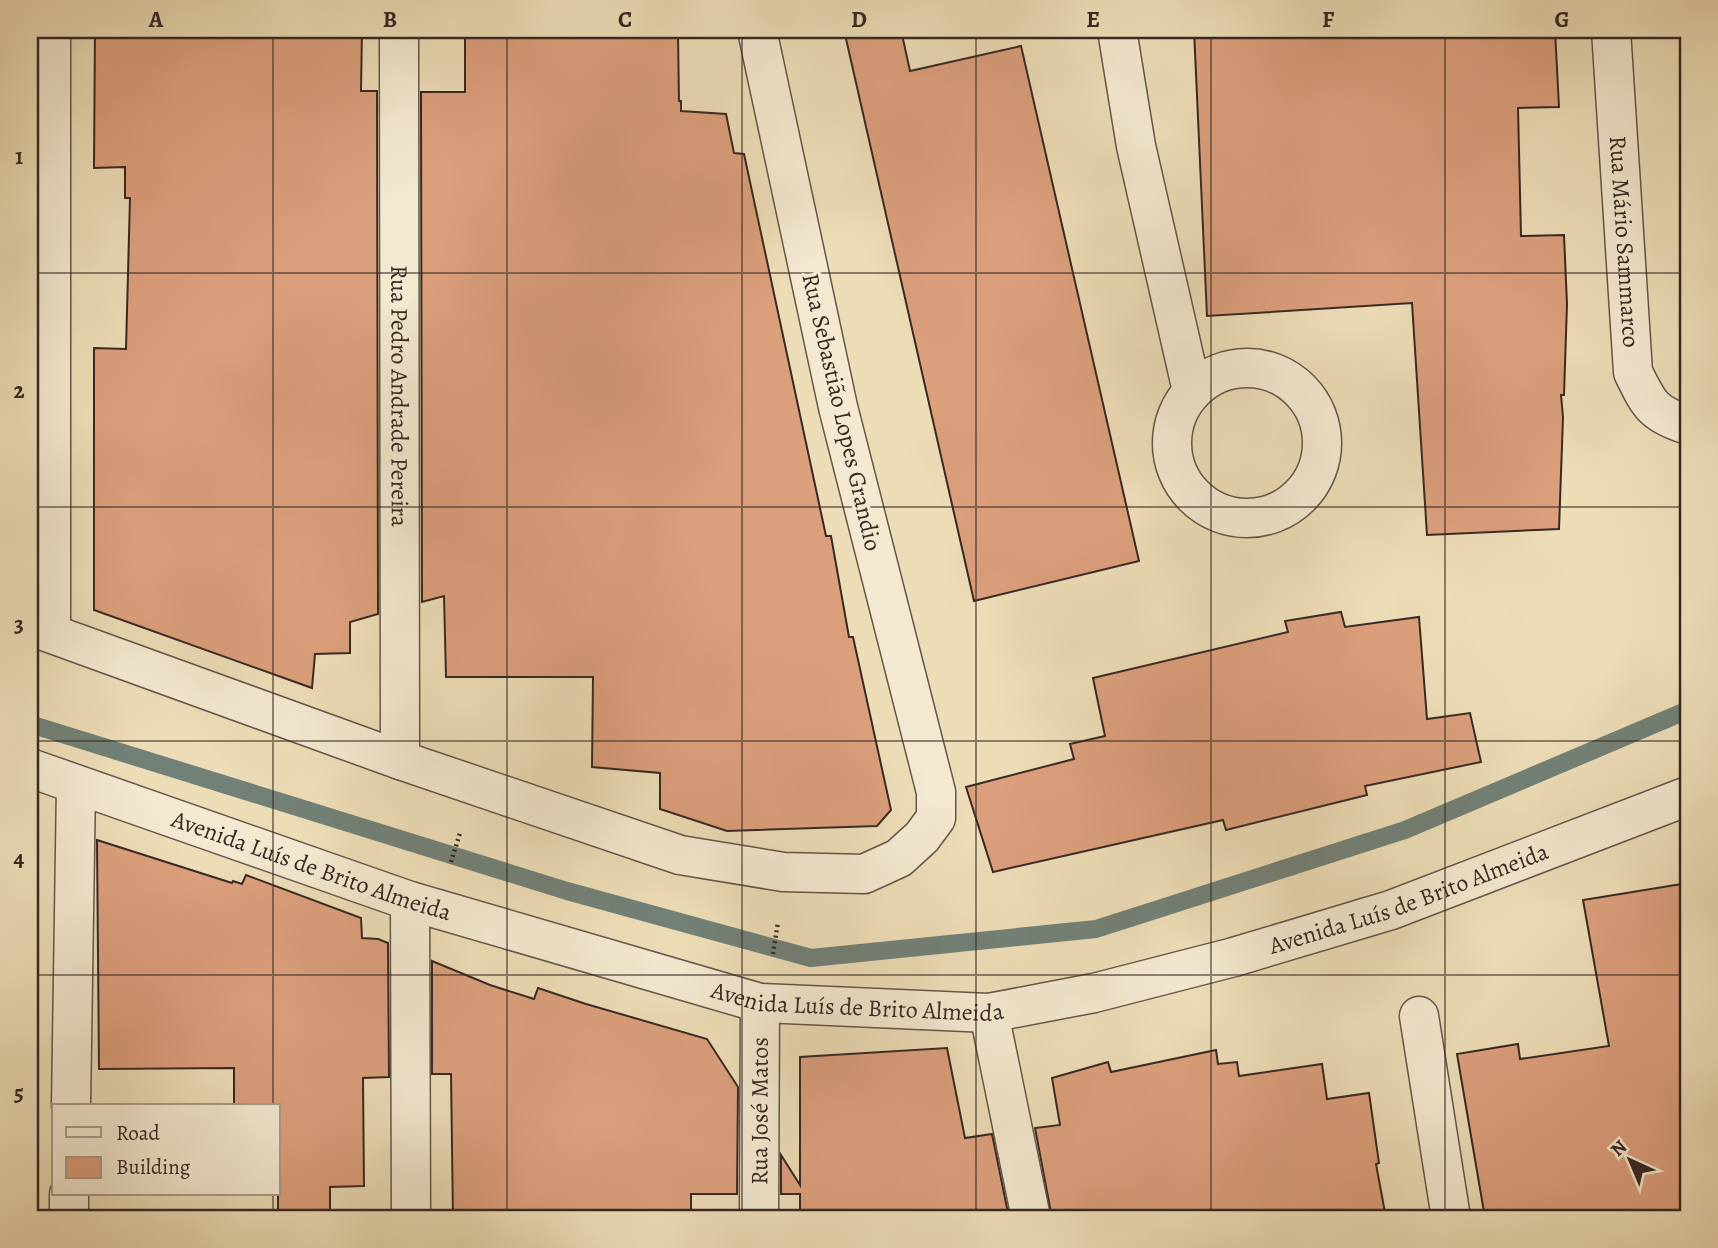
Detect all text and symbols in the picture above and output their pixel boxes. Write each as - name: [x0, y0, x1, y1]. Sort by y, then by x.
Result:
- text: A: [148, 4, 164, 35]
- text: B: [383, 4, 397, 35]
- text: C: [618, 4, 632, 35]
- text: D: [851, 4, 867, 35]
- text: E: [1086, 4, 1100, 35]
- text: F: [1322, 4, 1335, 35]
- text: G: [1554, 4, 1570, 35]
- street label: Rua Mário Sammarco: [1602, 135, 1647, 349]
- text: 1: [15, 141, 23, 172]
- street label: Rua Pedro Andrade Pereira: [383, 265, 416, 528]
- street label: Rua Sebastião Lopes Grandio: [794, 270, 890, 554]
- text: 2: [13, 375, 25, 406]
- text: 3: [14, 609, 24, 640]
- street label: Avenida Luís de Brito Almeida: [166, 802, 456, 928]
- street label: Avenida Luís de Brito Almeida: [1264, 835, 1554, 962]
- text: 4: [14, 843, 25, 874]
- street label: Avenida Luís de Brito Almeida: [706, 973, 1007, 1029]
- street label: Rua José Matos: [743, 1037, 776, 1185]
- text: 5: [14, 1077, 24, 1108]
- legend: [52, 1104, 280, 1196]
- text: Road: [116, 1119, 160, 1147]
- north arrow: [1596, 1126, 1666, 1196]
- text: N: [1605, 1134, 1633, 1163]
- text: Building: [116, 1153, 191, 1181]

